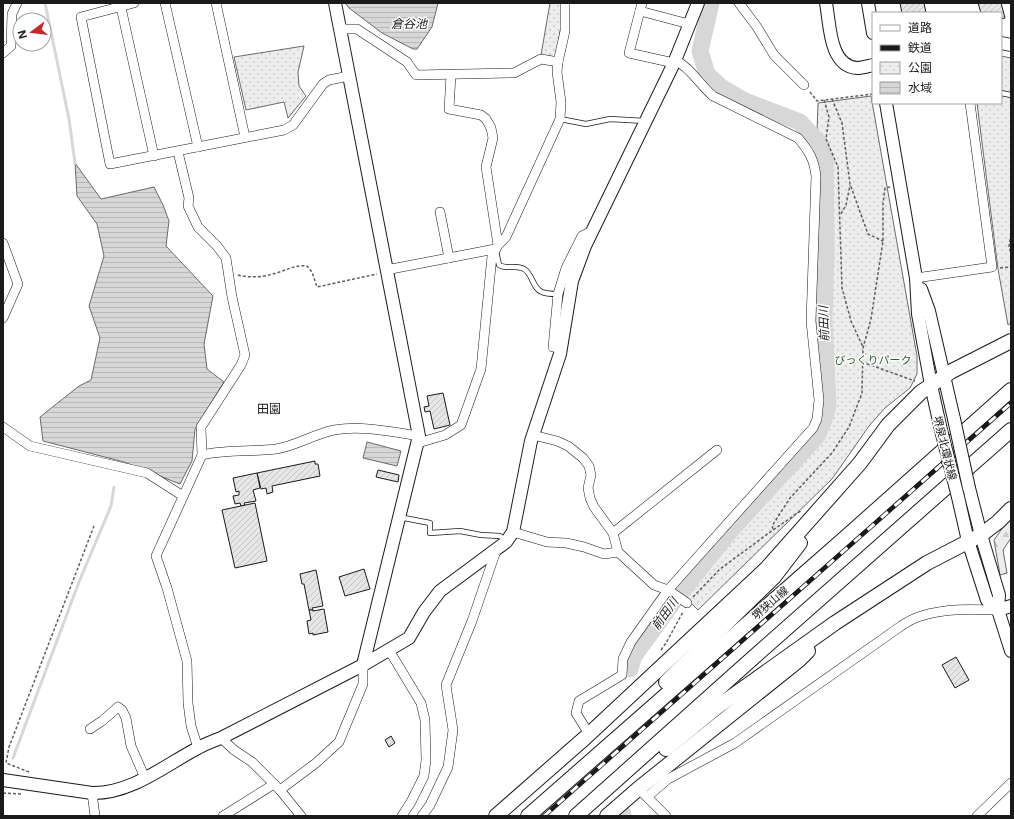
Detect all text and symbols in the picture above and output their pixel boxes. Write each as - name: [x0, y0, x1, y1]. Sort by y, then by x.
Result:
- north arrow: [12, 12, 52, 52]
- legend: [872, 12, 1002, 104]
- water label: 倉谷池: [391, 16, 428, 31]
- text: 道路: [908, 20, 932, 35]
- text: N: [14, 29, 30, 40]
- text: 鉄道: [908, 40, 932, 55]
- text: 公園: [908, 60, 932, 75]
- text: 水域: [908, 80, 932, 95]
- water label: 前田川: [815, 304, 832, 342]
- park label: びっくりパーク: [835, 353, 912, 367]
- district label: 田園: [257, 401, 281, 416]
- street label: 堺泉北環状線: [930, 414, 960, 482]
- street label: 堺狭山線: [749, 583, 791, 623]
- water label: 前田川: [648, 593, 682, 633]

